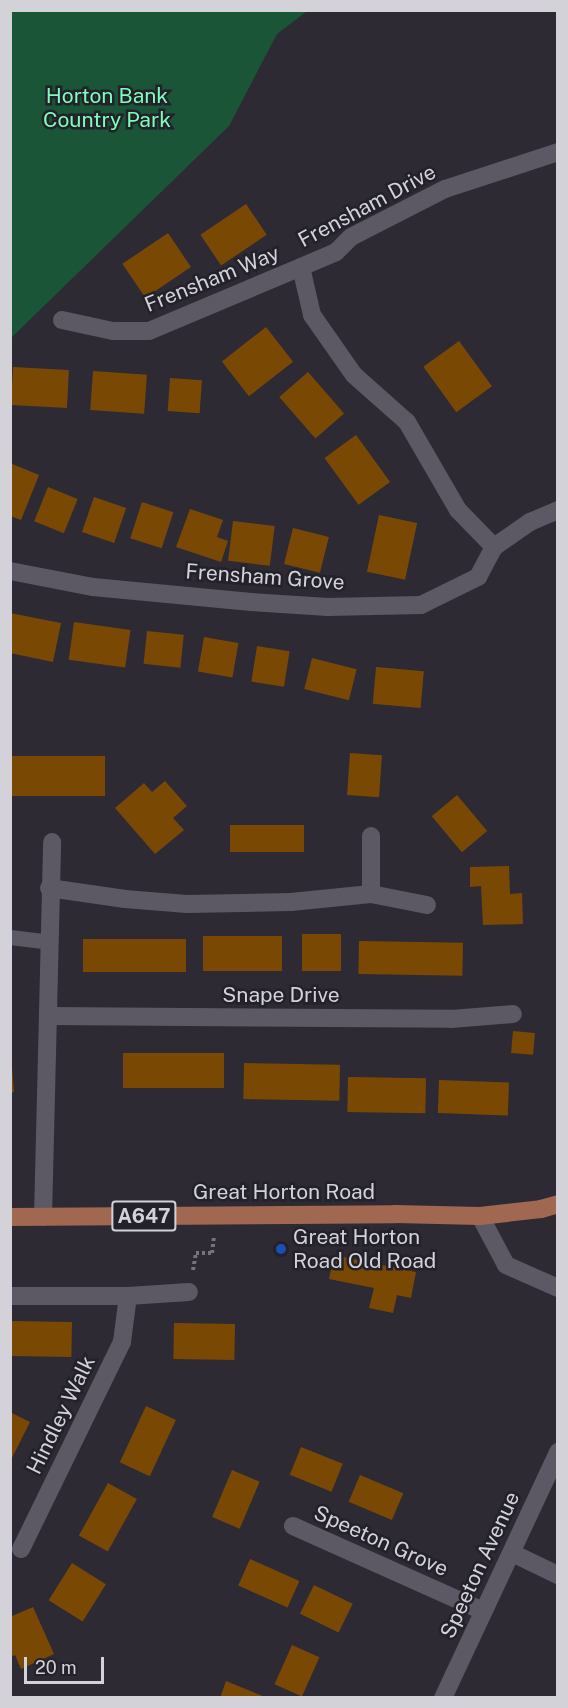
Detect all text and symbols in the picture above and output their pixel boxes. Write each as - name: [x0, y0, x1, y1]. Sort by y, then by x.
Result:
- park label: Horton Bank Country Park: [43, 83, 171, 133]
- street label: Frensham Drive: [294, 159, 440, 253]
- street label: Frensham Way: [141, 240, 283, 318]
- street label: Frensham Grove: [185, 559, 345, 595]
- street label: Snape Drive: [222, 982, 340, 1008]
- street label: Great Horton Road: [193, 1179, 375, 1205]
- road number: A647: [111, 1199, 177, 1233]
- place label: Great Horton Road Old Road: [293, 1224, 436, 1274]
- marker: Great Horton Road Old Road: [274, 1242, 288, 1256]
- street label: Hindley Walk: [21, 1352, 101, 1478]
- street label: Speeton Avenue: [435, 1488, 525, 1642]
- street label: Speeton Grove: [310, 1500, 452, 1582]
- scale bar: [27, 1645, 106, 1683]
- text: 20 m: [35, 1657, 77, 1678]

